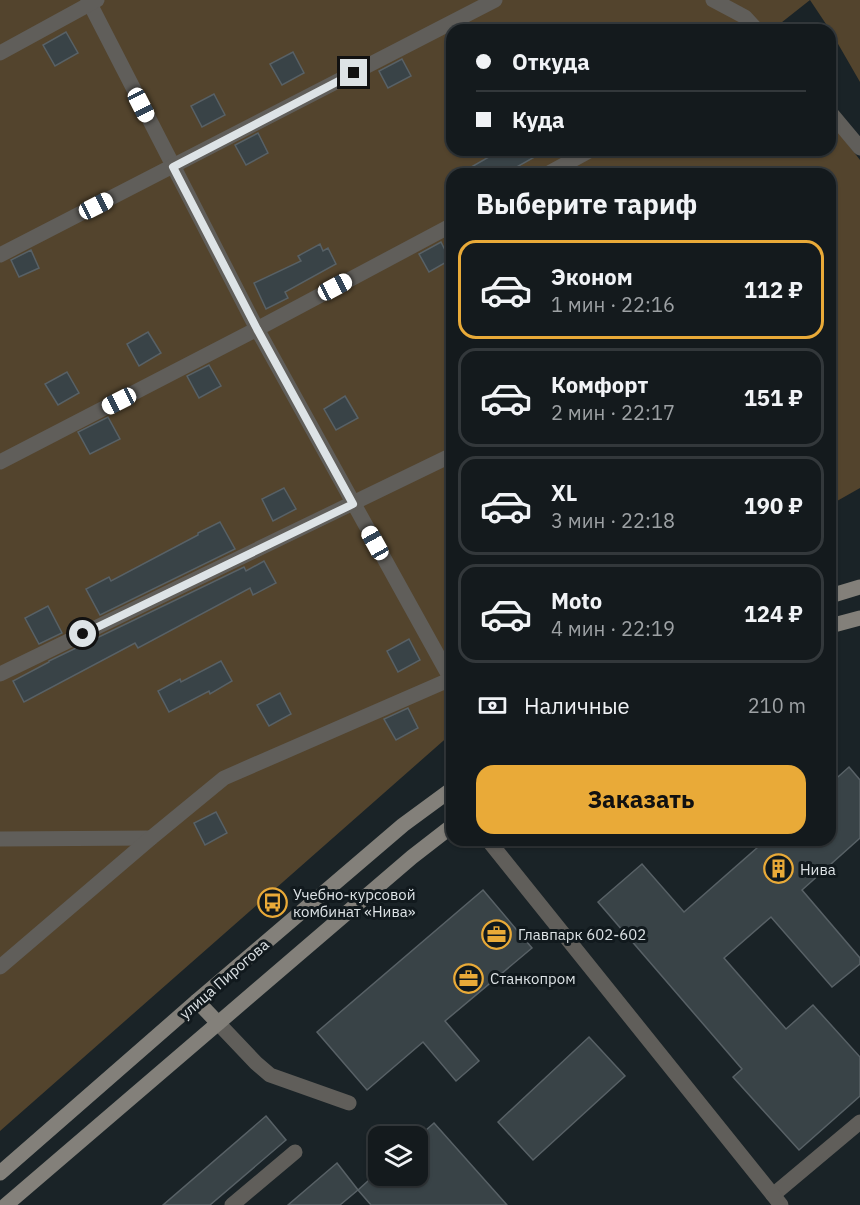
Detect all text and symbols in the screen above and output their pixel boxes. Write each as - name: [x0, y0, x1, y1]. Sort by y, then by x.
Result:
- text: Откуда: [512, 47, 590, 76]
- route end: [340, 59, 367, 86]
- car: [125, 85, 157, 125]
- text: Куда: [512, 105, 565, 134]
- text: Выберите тариф: [476, 186, 697, 221]
- car: [76, 190, 116, 222]
- text: Эконом: [551, 262, 633, 291]
- icon: car: [479, 263, 533, 317]
- car: [315, 271, 355, 303]
- text: 112 ₽: [744, 275, 803, 304]
- text: 1 мин · 22:16: [551, 291, 675, 318]
- text: Комфорт: [551, 370, 648, 399]
- icon: car: [479, 371, 533, 425]
- text: 151 ₽: [744, 383, 803, 412]
- car: [99, 385, 139, 417]
- text: 2 мин · 22:17: [551, 399, 675, 426]
- text: XL: [551, 478, 577, 507]
- icon: car: [479, 479, 533, 533]
- text: 190 ₽: [744, 491, 803, 520]
- text: 3 мин · 22:18: [551, 507, 675, 534]
- car: [358, 523, 392, 563]
- text: Moto: [551, 586, 602, 615]
- icon: car: [479, 587, 533, 641]
- text: 124 ₽: [744, 599, 803, 628]
- text: 4 мин · 22:19: [551, 615, 675, 642]
- route start: [69, 620, 96, 647]
- icon: cash: [476, 689, 509, 722]
- text: Наличные: [524, 691, 630, 720]
- text: 210 m: [748, 692, 806, 719]
- button: Заказать: [476, 765, 806, 834]
- building icon: Нива: [763, 853, 795, 885]
- place label: Нива: [800, 860, 836, 879]
- place label: Учебно-курсовой комбинат «Нива»: [293, 885, 416, 921]
- bus stop icon: Учебно-курсовой комбинат «Нива»: [256, 887, 288, 919]
- office icon: Главпарк 602-602: [481, 918, 513, 950]
- place label: Главпарк 602-602: [518, 925, 646, 944]
- street label: улица Пирогова: [175, 935, 273, 1023]
- office icon: Станкопром: [453, 962, 485, 994]
- place label: Станкопром: [490, 969, 576, 988]
- map controls: [368, 1126, 428, 1186]
- button: layers: [368, 1126, 428, 1186]

